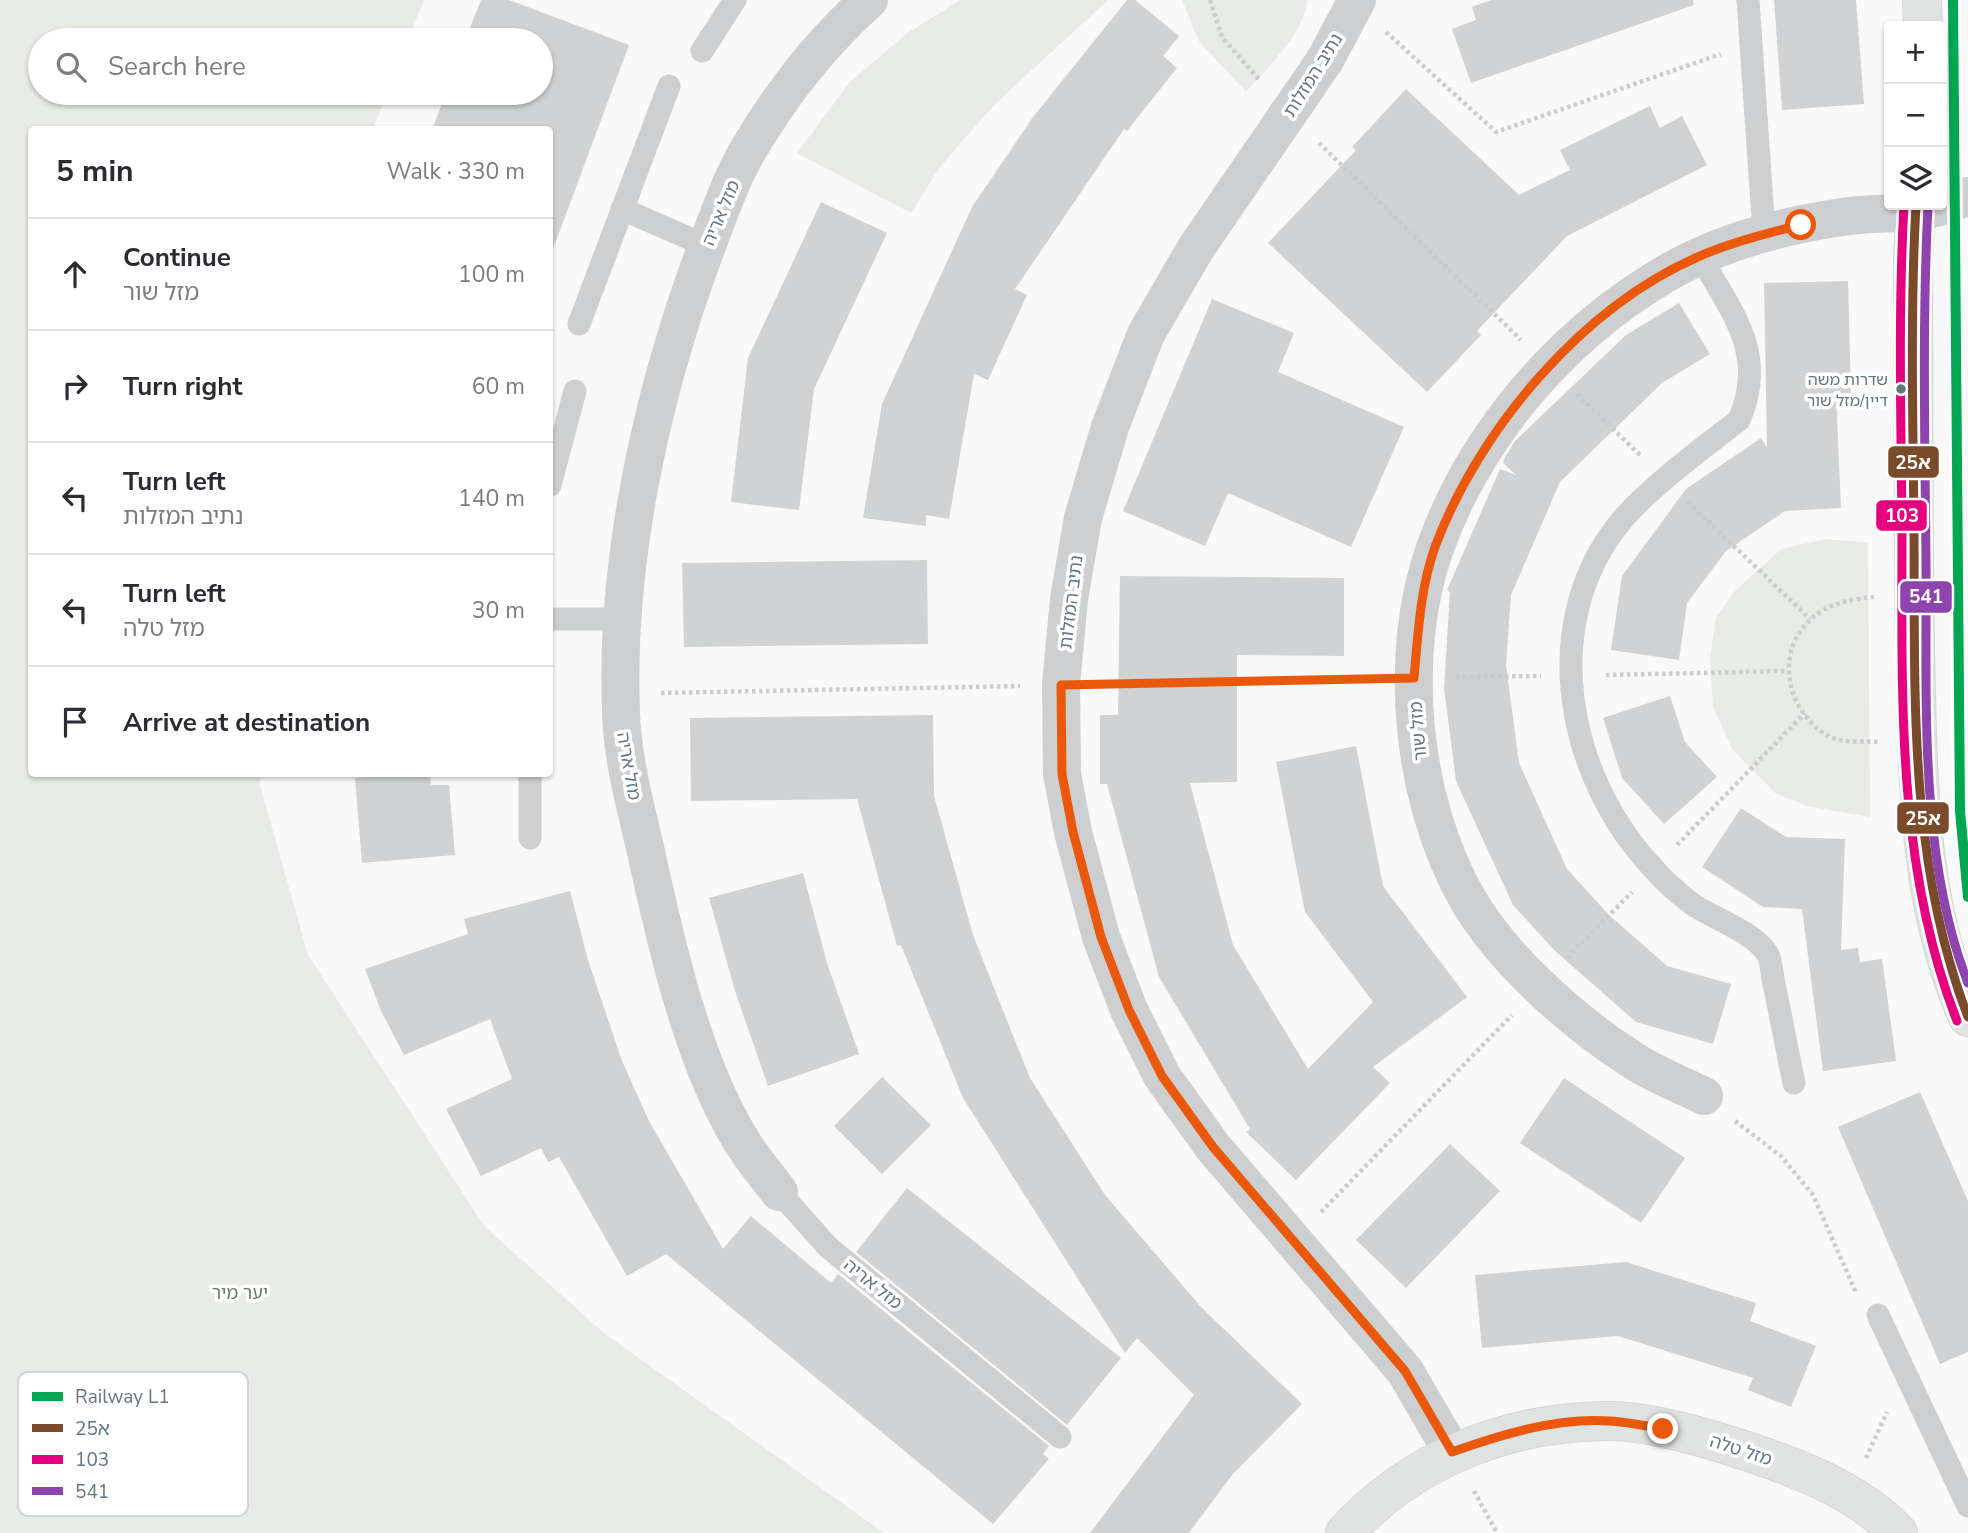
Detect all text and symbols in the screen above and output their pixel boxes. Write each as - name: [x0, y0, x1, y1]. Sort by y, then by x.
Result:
- map controls: [1884, 21, 1947, 210]
- button: +: [1884, 21, 1947, 84]
- search box: [28, 28, 553, 105]
- street label: נתיב המזלות: [1278, 29, 1348, 121]
- icon: search: [52, 48, 90, 86]
- text: Search here: [108, 49, 246, 84]
- button: −: [1884, 84, 1947, 147]
- button: layers: [1884, 147, 1947, 210]
- text: 5 min: [56, 151, 134, 192]
- text: Walk · 330 m: [386, 156, 525, 187]
- street label: מזל אריה: [696, 177, 746, 249]
- route start: [1785, 209, 1816, 240]
- text: Continue: [123, 240, 231, 275]
- icon: ahead: [56, 255, 94, 293]
- text: 100 m: [458, 259, 525, 290]
- text: מזל שור: [123, 277, 199, 308]
- icon: right: [56, 367, 94, 405]
- text: Turn right: [123, 369, 242, 404]
- place label: שדרות משה דיין/מזל שור: [1807, 369, 1888, 412]
- text: 60 m: [472, 371, 525, 402]
- marker: שדרות משה דיין/מזל שור: [1894, 382, 1908, 396]
- line badge: 25א: [1887, 445, 1940, 479]
- text: 25א: [1895, 450, 1931, 476]
- text: Turn left: [123, 464, 226, 499]
- icon: left: [56, 479, 94, 517]
- text: 140 m: [458, 483, 525, 514]
- line badge: 103: [1875, 499, 1928, 532]
- text: נתיב המזלות: [123, 501, 243, 532]
- text: 103: [1885, 503, 1919, 529]
- street label: נתיב המזלות: [1053, 554, 1089, 650]
- text: Turn left: [123, 576, 226, 611]
- line badge: 541: [1899, 580, 1953, 614]
- text: 541: [1909, 584, 1943, 610]
- icon: left: [56, 591, 94, 629]
- text: 30 m: [472, 595, 525, 626]
- text: מזל טלה: [123, 613, 205, 644]
- street label: מזל שור: [1403, 700, 1433, 762]
- icon: arrive: [56, 703, 94, 741]
- text: Arrive at destination: [123, 705, 370, 740]
- street label: מזל אריה: [611, 730, 647, 802]
- line badge: 25א: [1896, 801, 1950, 835]
- text: 25א: [1905, 806, 1941, 832]
- street label: מזל אריה: [839, 1253, 907, 1315]
- park label: יער מיר: [212, 1281, 268, 1305]
- legend: [18, 1372, 248, 1516]
- text: Railway L1: [75, 1384, 170, 1410]
- route end: [1647, 1413, 1678, 1444]
- text: 25א: [75, 1416, 110, 1442]
- street label: מזל טלה: [1707, 1429, 1775, 1471]
- text: 103: [75, 1447, 109, 1473]
- text: 541: [75, 1479, 109, 1505]

